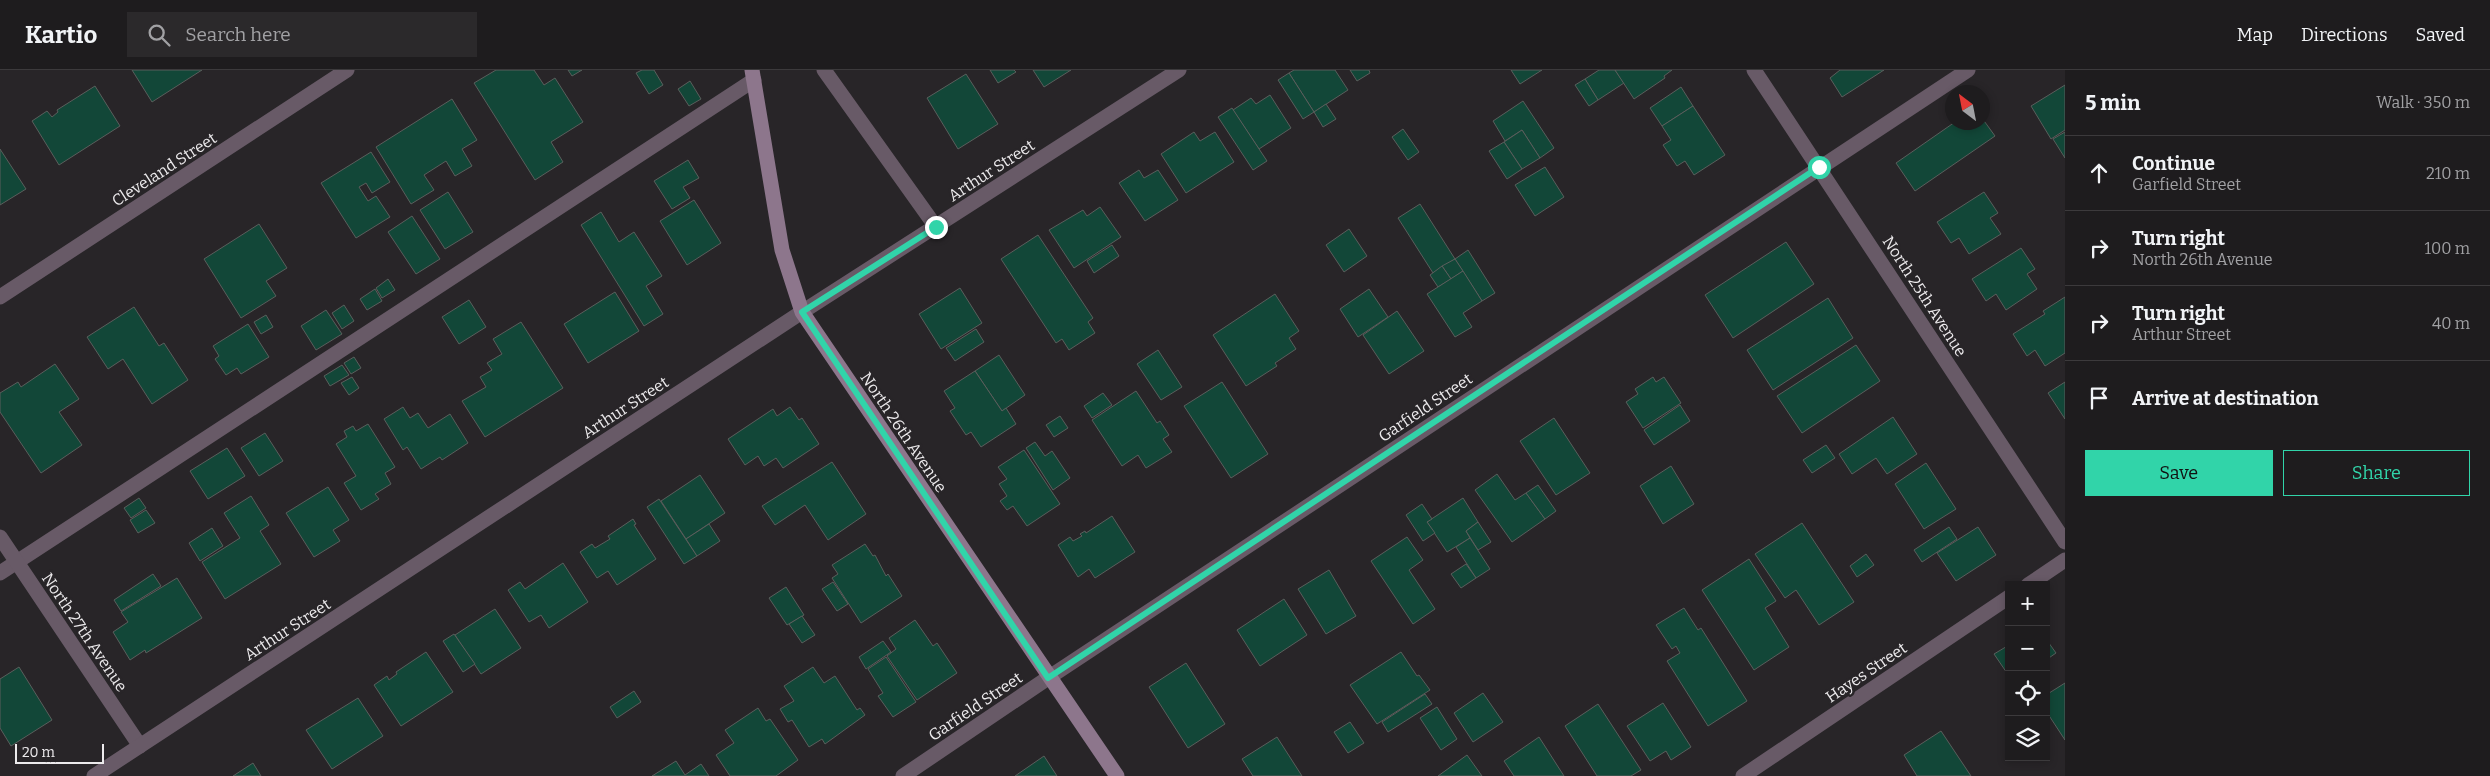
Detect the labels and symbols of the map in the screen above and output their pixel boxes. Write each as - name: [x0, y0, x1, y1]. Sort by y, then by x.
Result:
- north arrow: [1945, 85, 1990, 130]
- street label: Cleveland Street: [108, 128, 220, 210]
- street label: Arthur Street: [945, 135, 1038, 205]
- route start: [1808, 156, 1831, 179]
- route end: [925, 216, 948, 239]
- street label: North 25th Avenue: [1879, 232, 1971, 360]
- street label: North 26th Avenue: [856, 369, 951, 496]
- street label: Garfield Street: [1375, 369, 1476, 446]
- street label: Arthur Street: [579, 372, 672, 442]
- street label: North 27th Avenue: [38, 569, 131, 695]
- street label: Arthur Street: [241, 594, 334, 664]
- street label: Hayes Street: [1822, 638, 1911, 706]
- street label: Garfield Street: [925, 668, 1026, 745]
- scale bar: [15, 741, 104, 764]

